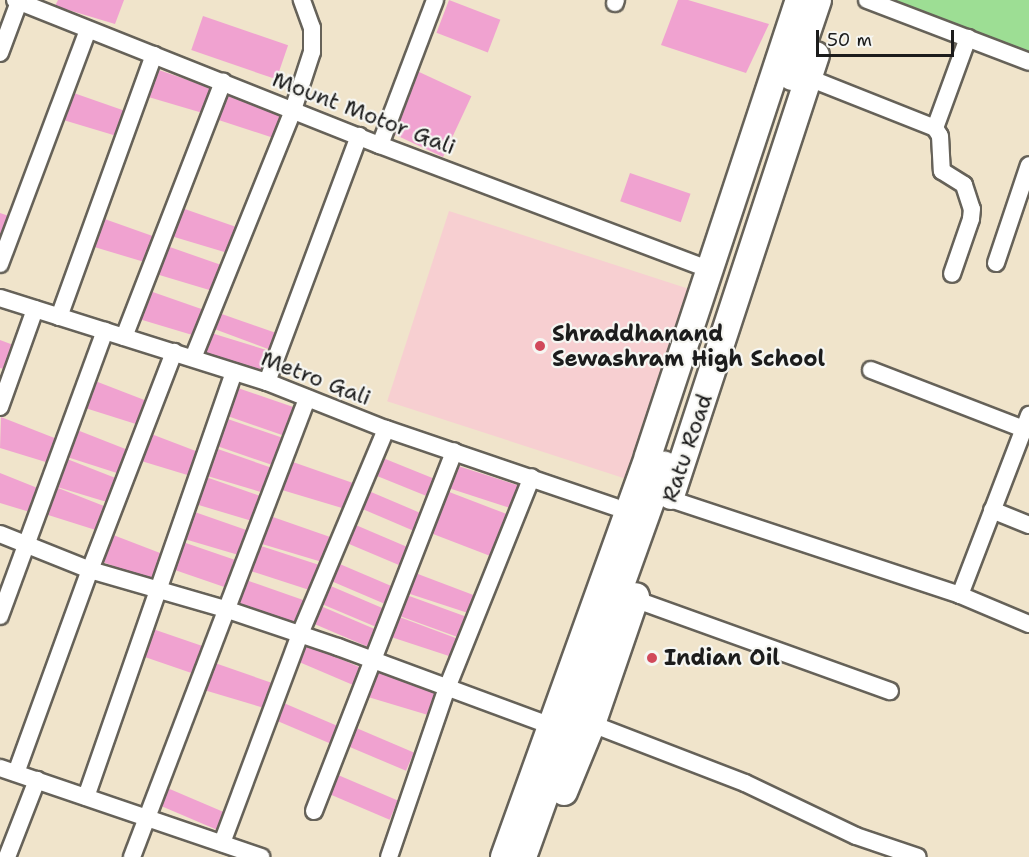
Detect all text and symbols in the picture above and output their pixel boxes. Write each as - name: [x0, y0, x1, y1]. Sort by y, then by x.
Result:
- scale bar: [819, 18, 957, 56]
- text: 50 m: [827, 28, 872, 52]
- street label: Mount Motor Gali: [269, 66, 459, 160]
- place label: Shraddhanand Sewashram High School: [552, 320, 825, 372]
- marker: Shraddhanand Sewashram High School: [533, 339, 547, 353]
- street label: Metro Gali: [257, 345, 375, 411]
- street label: Ratu Road: [656, 390, 718, 506]
- place label: Indian Oil: [664, 645, 780, 671]
- marker: Indian Oil: [645, 651, 659, 665]

